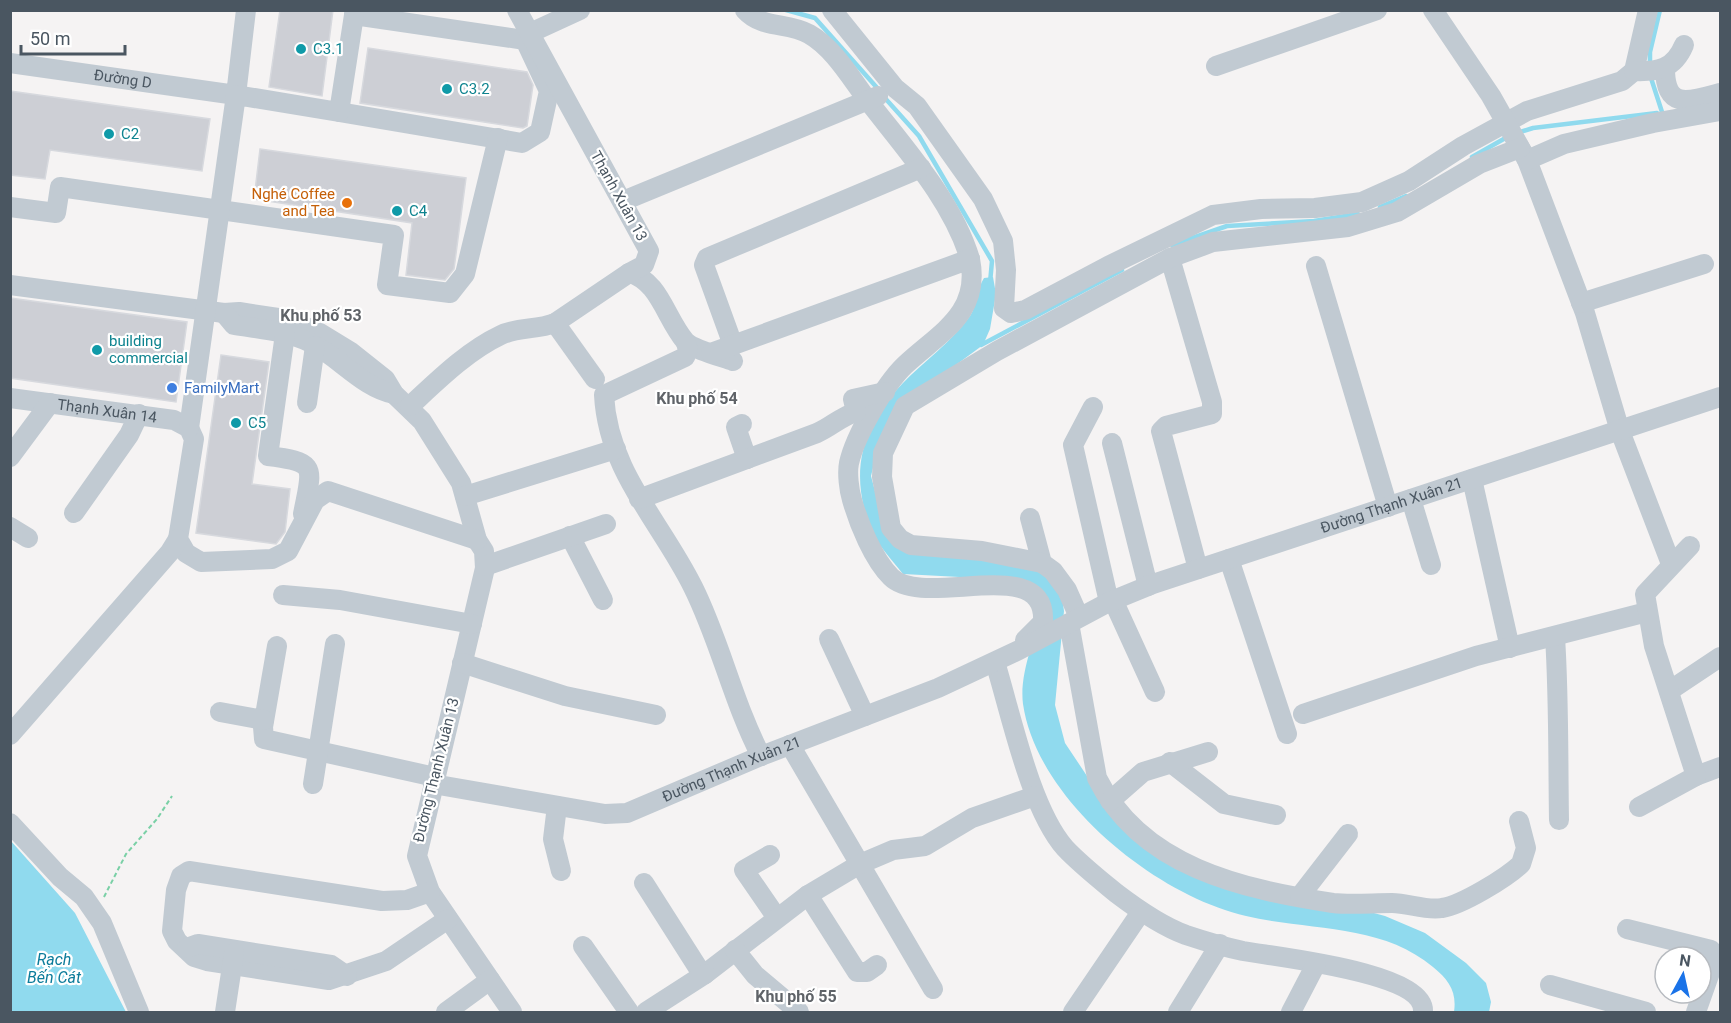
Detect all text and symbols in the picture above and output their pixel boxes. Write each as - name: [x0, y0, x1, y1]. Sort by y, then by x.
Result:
- scale bar: [21, 18, 124, 56]
- text: 50 m: [30, 28, 70, 49]
- place label: С3.1: [313, 40, 344, 58]
- marker: С3.1: [294, 42, 308, 56]
- street label: Đường D: [93, 66, 153, 92]
- place label: C3.2: [459, 80, 490, 98]
- marker: C3.2: [440, 82, 454, 96]
- place label: С2: [121, 125, 139, 143]
- marker: С2: [102, 127, 116, 141]
- street label: Thạnh Xuân 13: [587, 148, 651, 244]
- place label: Nghé Coffee and Tea: [251, 185, 335, 220]
- marker: Nghé Coffee and Tea: [340, 196, 354, 210]
- place label: C4: [409, 202, 428, 220]
- marker: C4: [390, 204, 404, 218]
- district label: Khu phố 53: [280, 306, 362, 325]
- place label: building commercial: [109, 332, 188, 367]
- marker: building commercial: [90, 343, 104, 357]
- place label: FamilyMart: [184, 379, 259, 397]
- marker: FamilyMart: [165, 381, 179, 395]
- district label: Khu phố 54: [656, 389, 738, 408]
- street label: Thạnh Xuân 14: [56, 395, 159, 427]
- place label: C5: [248, 414, 266, 432]
- marker: C5: [229, 416, 243, 430]
- street label: Đường Thạnh Xuân 21: [1318, 474, 1465, 537]
- street label: Đường Thạnh Xuân 13: [409, 696, 463, 844]
- street label: Đường Thạnh Xuân 21: [660, 733, 803, 806]
- north arrow: [1653, 945, 1713, 1005]
- water label: Rạch Bến Cát: [27, 950, 82, 987]
- text: N: [1678, 950, 1692, 971]
- district label: Khu phố 55: [755, 987, 837, 1006]

